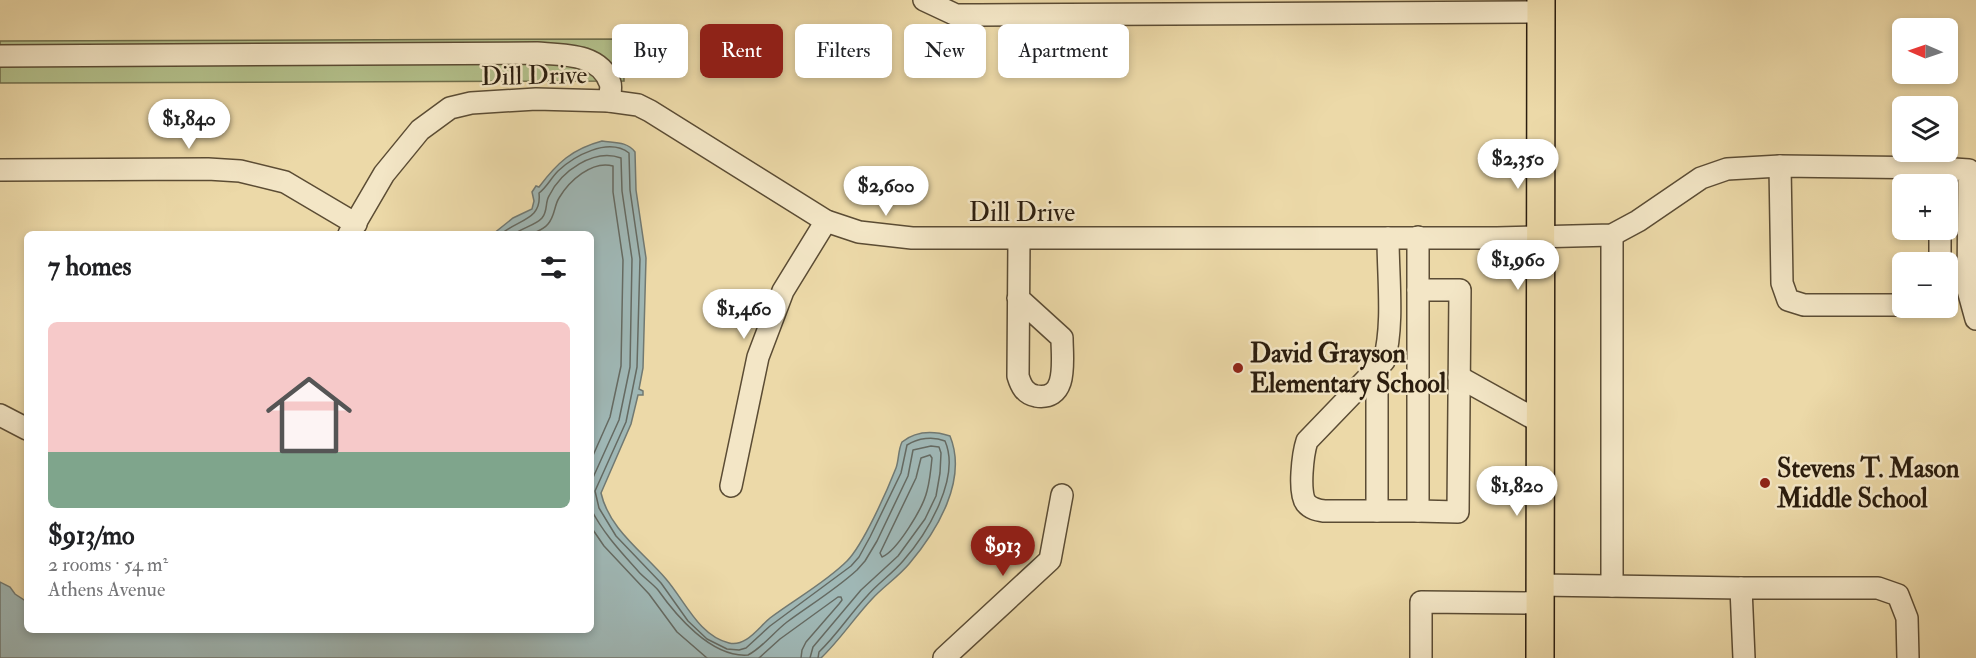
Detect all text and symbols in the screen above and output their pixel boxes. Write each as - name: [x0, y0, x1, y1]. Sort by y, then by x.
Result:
- north arrow: [1892, 18, 1958, 84]
- map controls: [1892, 18, 1958, 318]
- chip: Buy: [612, 24, 688, 78]
- chip: Rent: [700, 24, 783, 78]
- chip: Filters: [795, 24, 892, 78]
- chip: New: [904, 24, 986, 78]
- chip: Apartment: [998, 24, 1129, 78]
- street label: Dill Drive: [481, 59, 588, 93]
- button: layers: [1892, 96, 1958, 162]
- pin: $1,840: [140, 99, 238, 150]
- text: $1,840: [162, 106, 216, 131]
- pin: $2,350: [1469, 139, 1567, 190]
- text: $2,350: [1492, 146, 1544, 171]
- pin: $2,600: [837, 166, 935, 217]
- text: $2,600: [858, 173, 914, 198]
- button: +: [1892, 174, 1958, 240]
- street label: Dill Drive: [969, 197, 1075, 229]
- pin: $1,960: [1469, 240, 1567, 291]
- text: $1,960: [1491, 247, 1545, 272]
- text: 7 homes: [48, 251, 131, 283]
- icon: filters: [537, 251, 570, 284]
- button: −: [1892, 252, 1958, 318]
- pin: $1,460: [695, 289, 793, 340]
- text: $1,460: [717, 296, 771, 321]
- place label: David Grayson Elementary School: [1250, 338, 1447, 401]
- icon: home: [255, 361, 363, 469]
- marker: David Grayson Elementary School: [1231, 361, 1245, 375]
- place label: Stevens T. Mason Middle School: [1776, 453, 1960, 515]
- pin: $1,820: [1468, 466, 1566, 517]
- text: $1,820: [1491, 473, 1544, 498]
- marker: Stevens T. Mason Middle School: [1758, 476, 1772, 490]
- text: $913/mo: [48, 520, 135, 552]
- pin: $913: [967, 526, 1039, 577]
- text: $913: [985, 533, 1021, 558]
- text: 2 rooms · 54 m²: [48, 552, 168, 577]
- text: Athens Avenue: [48, 577, 165, 602]

